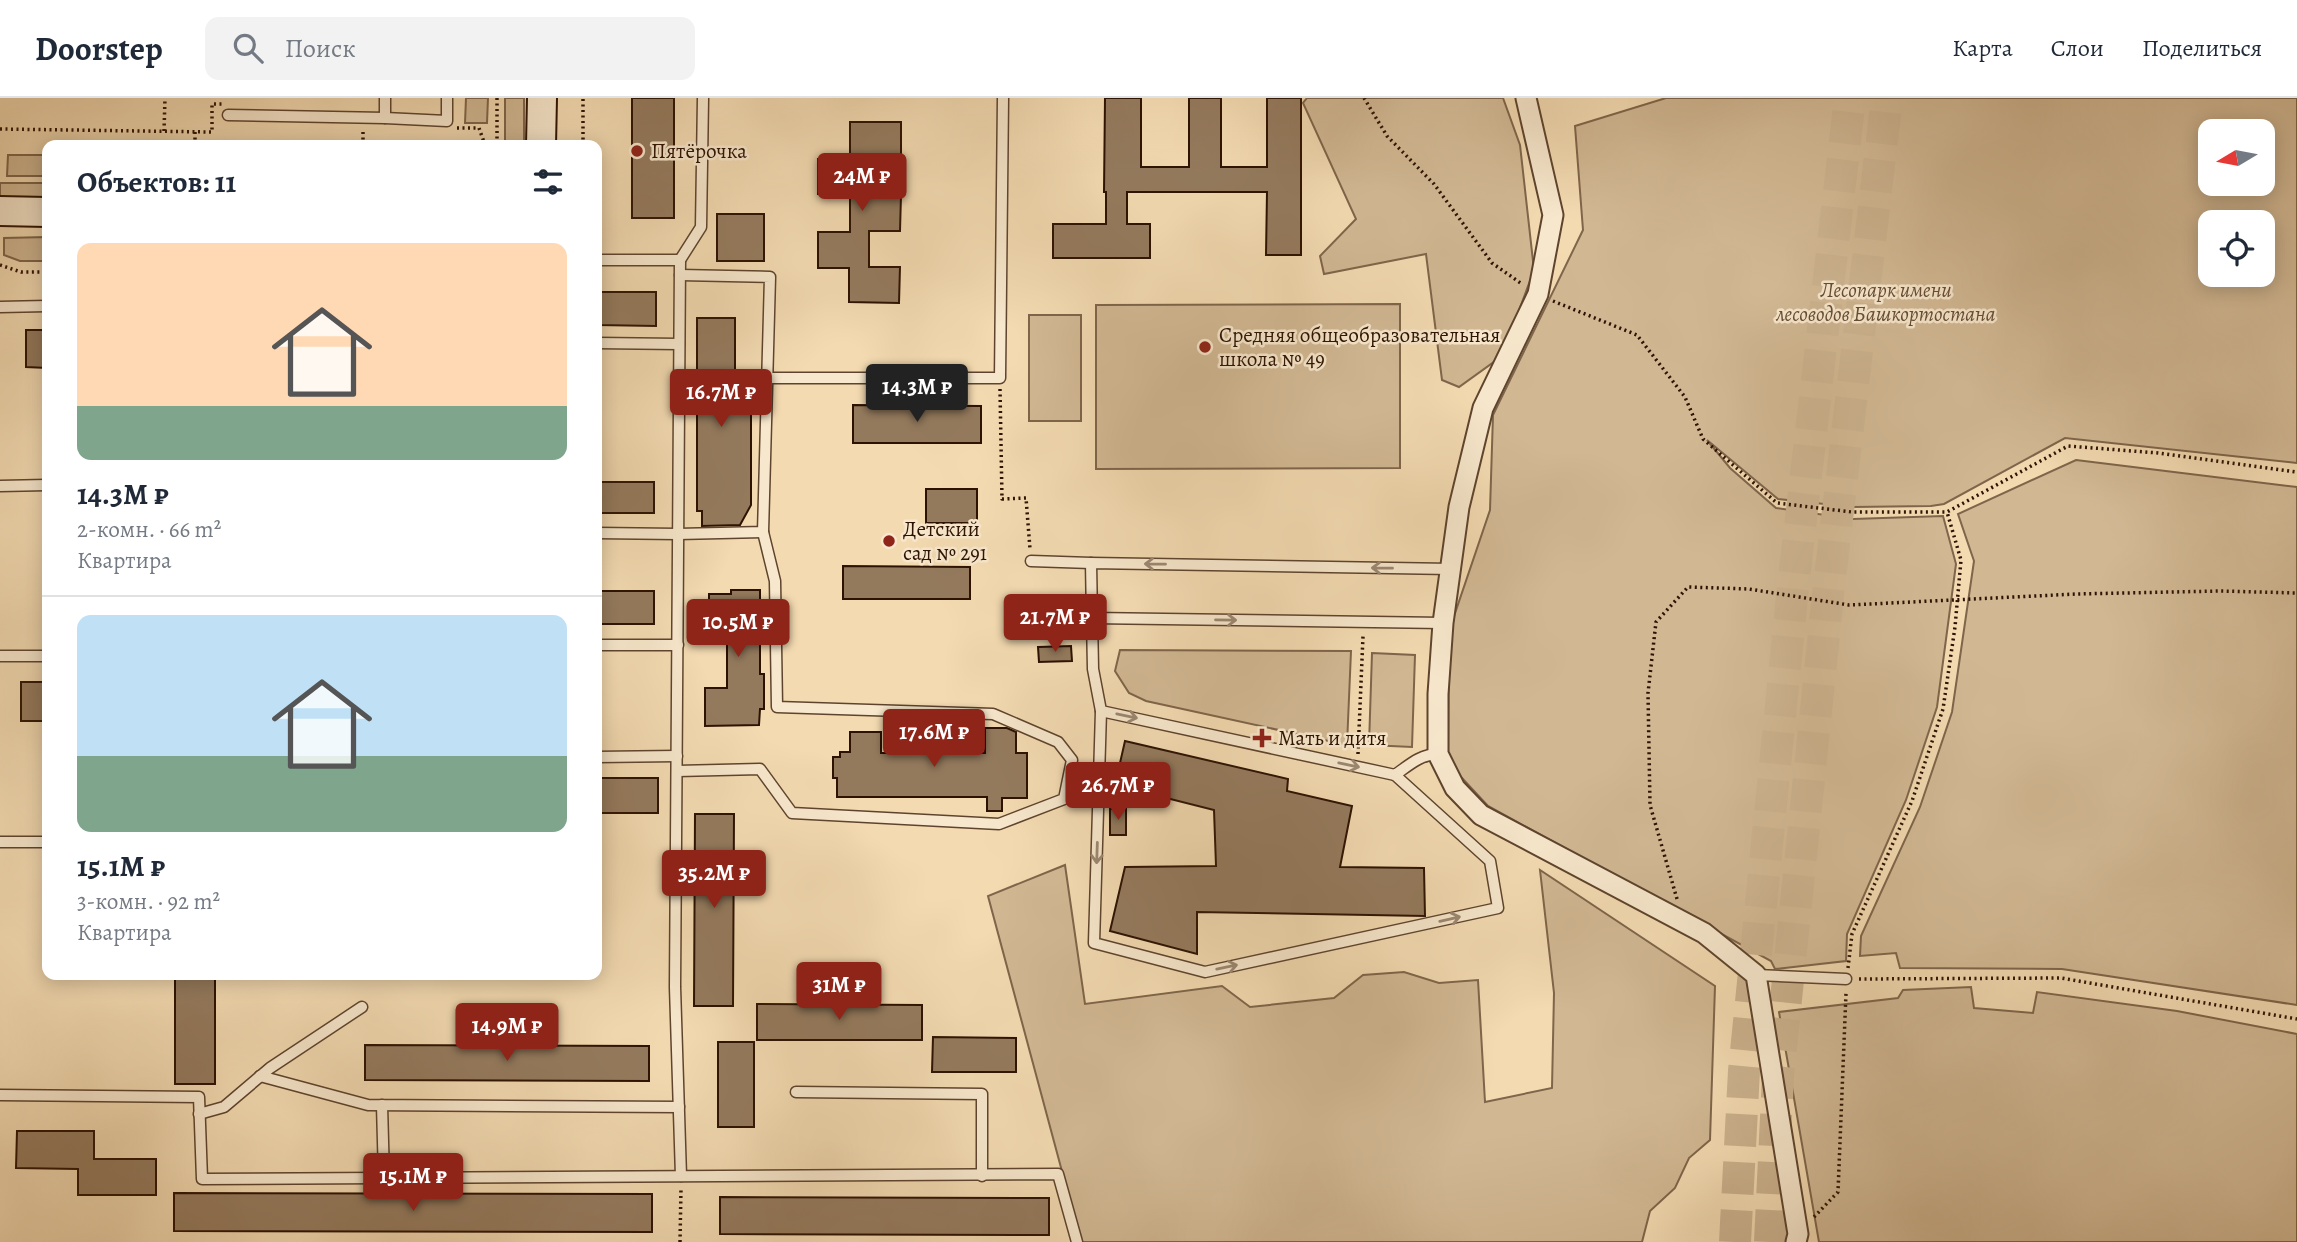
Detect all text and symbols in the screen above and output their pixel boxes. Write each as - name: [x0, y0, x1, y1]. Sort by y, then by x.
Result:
- search box: [205, 17, 695, 80]
- text: Doorstep: [35, 26, 163, 71]
- icon: search: [229, 29, 267, 67]
- text: Поиск: [285, 31, 356, 66]
- text: Карта: [1952, 32, 2013, 64]
- text: Слои: [2051, 32, 2104, 64]
- text: Поделиться: [2142, 32, 2262, 64]
- north arrow: [2198, 119, 2275, 196]
- map controls: [2198, 119, 2275, 287]
- place label: Пятёрочка: [651, 137, 747, 165]
- marker: Пятёрочка: [629, 143, 645, 159]
- pin: 24M ₽: [813, 153, 911, 213]
- text: 24M ₽: [834, 160, 890, 191]
- text: Объектов: 11: [77, 162, 236, 202]
- icon: filters: [529, 163, 567, 201]
- button: locate: [2198, 210, 2275, 287]
- park label: Лесопарк имени лесоводов Башкортостана: [1775, 276, 1996, 328]
- icon: home: [259, 289, 385, 415]
- place label: Средняя общеобразовательная школа № 49: [1219, 321, 1500, 373]
- marker: Средняя общеобразовательная школа № 49: [1197, 339, 1213, 355]
- pin: 14.3M ₽: [852, 364, 982, 424]
- pin: 16.7M ₽: [656, 370, 786, 429]
- text: 14.3M ₽: [882, 371, 952, 402]
- text: 16.7M ₽: [686, 376, 756, 407]
- text: 14.3M ₽: [77, 474, 169, 514]
- text: 2-комн. · 66 m²: [77, 514, 221, 545]
- place label: Детский сад № 291: [903, 515, 987, 567]
- marker: Детский сад № 291: [881, 533, 897, 549]
- text: Квартира: [77, 545, 172, 576]
- one-way arrow: [1144, 558, 1167, 571]
- one-way arrow: [1371, 561, 1394, 574]
- pin: 21.7M ₽: [990, 594, 1120, 654]
- pin: 10.5M ₽: [673, 600, 803, 659]
- text: 21.7M ₽: [1020, 601, 1090, 632]
- text: 10.5M ₽: [703, 606, 773, 637]
- one-way arrow: [1214, 613, 1237, 627]
- icon: home: [259, 661, 385, 787]
- pin: 17.6M ₽: [869, 710, 999, 769]
- one-way arrow: [1115, 710, 1138, 724]
- text: 17.6M ₽: [899, 716, 969, 747]
- place label: Мать и дитя: [1278, 724, 1386, 752]
- marker: Мать и дитя: [1252, 728, 1272, 748]
- one-way arrow: [1337, 758, 1360, 772]
- pin: 26.7M ₽: [1053, 762, 1183, 822]
- text: 26.7M ₽: [1081, 769, 1155, 800]
- one-way arrow: [1090, 841, 1104, 864]
- text: 15.1M ₽: [77, 846, 165, 886]
- pin: 35.2M ₽: [649, 850, 779, 910]
- text: 35.2M ₽: [678, 857, 750, 888]
- text: 3-комн. · 92 m²: [77, 886, 220, 917]
- one-way arrow: [1438, 912, 1460, 925]
- text: Квартира: [77, 917, 172, 948]
- one-way arrow: [1215, 960, 1238, 974]
- pin: 31M ₽: [790, 962, 888, 1022]
- text: 31M ₽: [812, 969, 866, 1000]
- pin: 14.9M ₽: [442, 1004, 572, 1063]
- text: 14.9M ₽: [471, 1010, 543, 1041]
- pin: 15.1M ₽: [348, 1154, 478, 1213]
- text: 15.1M ₽: [379, 1160, 447, 1191]

